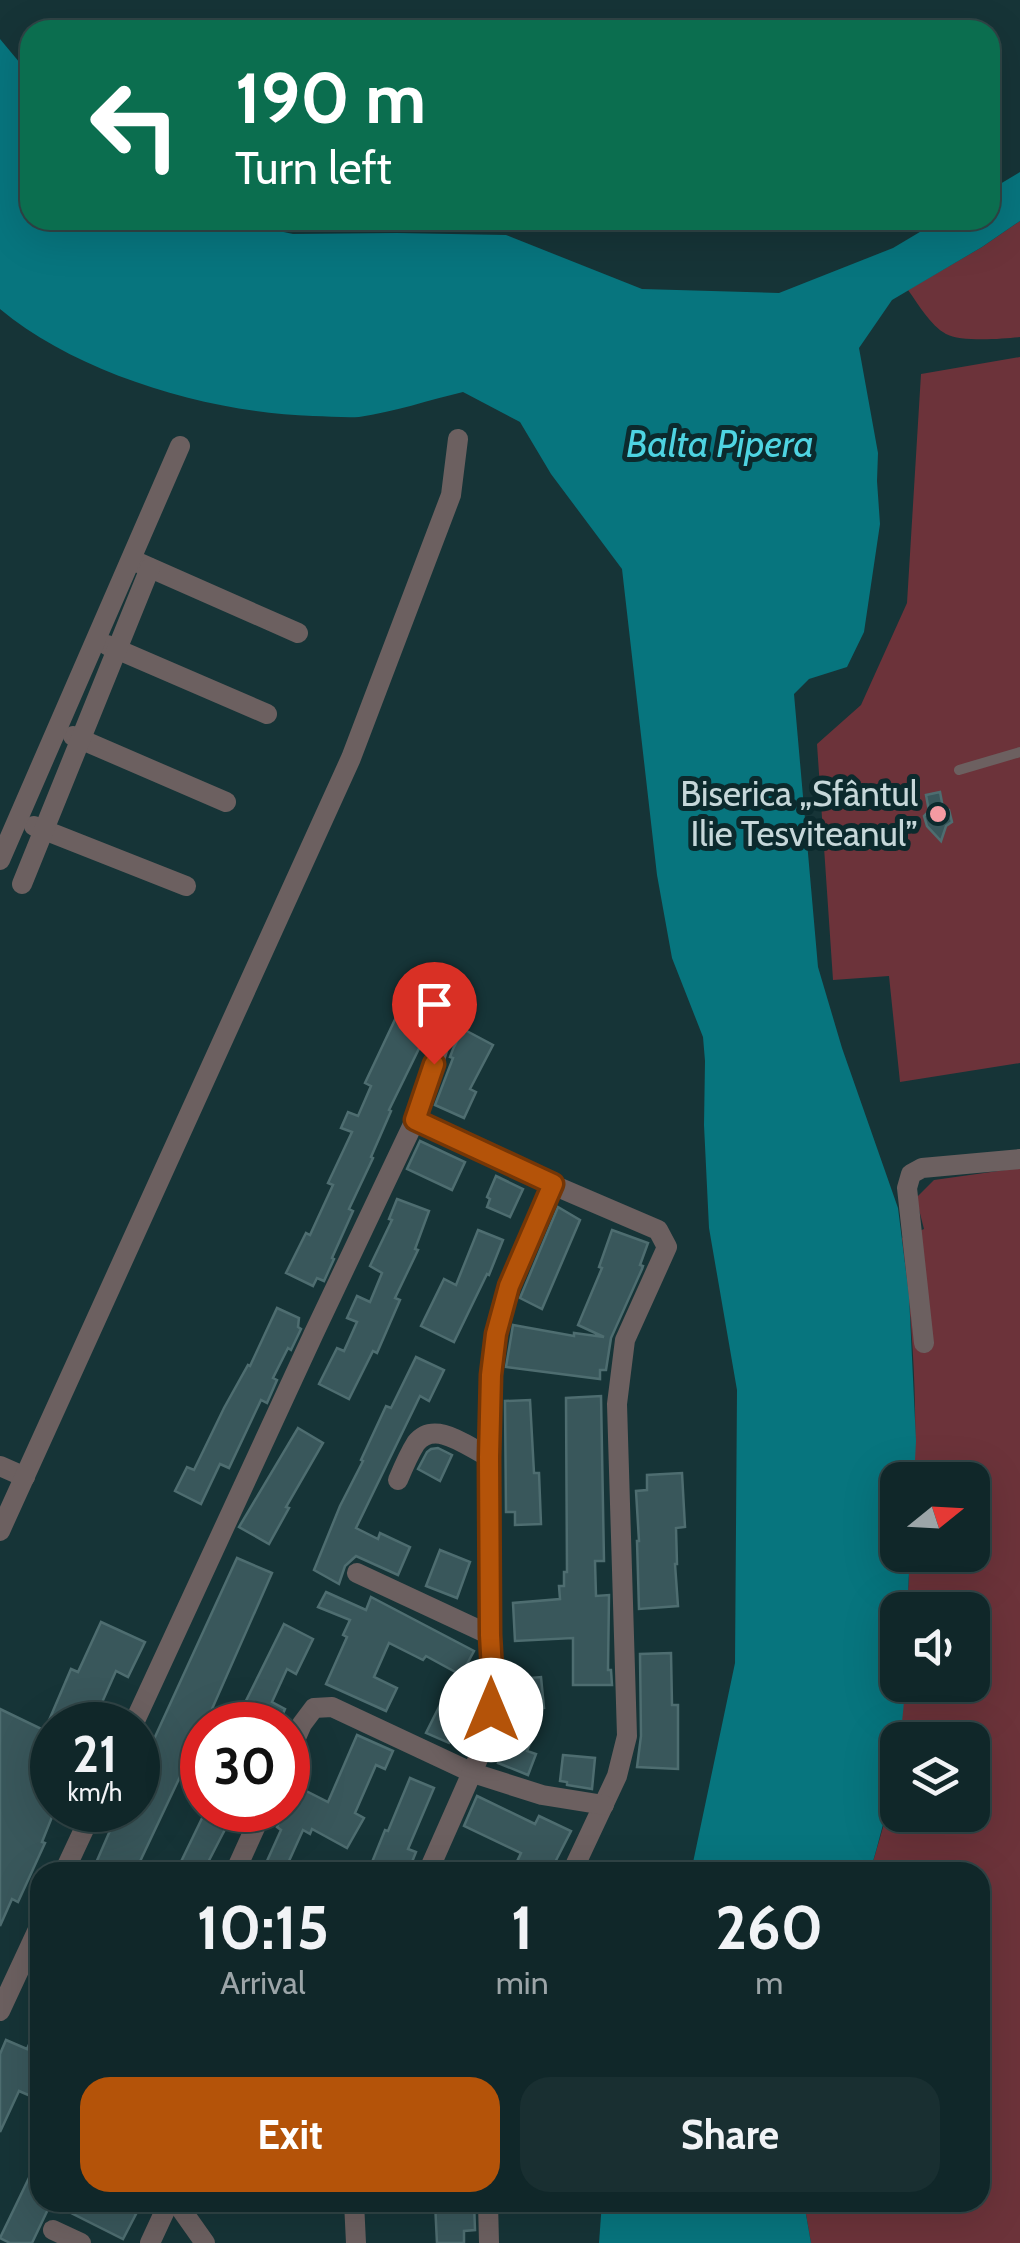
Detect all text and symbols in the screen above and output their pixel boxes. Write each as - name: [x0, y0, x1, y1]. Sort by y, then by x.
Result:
- text: 190 m: [235, 55, 426, 141]
- icon: left: [70, 60, 200, 190]
- text: Turn left: [235, 141, 392, 195]
- water label: Balta Pipera: [626, 420, 814, 467]
- place label: Biserica „Sfântul Ilie Tesviteanul”: [680, 772, 919, 855]
- marker: Biserica „Sfântul Ilie Tesviteanul”: [927, 803, 949, 825]
- pin: [392, 962, 477, 1065]
- icon: arrive: [407, 977, 462, 1032]
- north arrow: [880, 1462, 990, 1572]
- map controls: [880, 1462, 990, 1832]
- button: sound: [880, 1592, 990, 1702]
- position arrow: [439, 1658, 543, 1762]
- speed limit sign: 30: [180, 1702, 310, 1832]
- button: layers: [880, 1722, 990, 1832]
- text: 21: [73, 1724, 117, 1785]
- text: km/h: [68, 1777, 122, 1807]
- text: 10:15: [197, 1891, 329, 1964]
- text: 1: [511, 1891, 533, 1964]
- text: 260: [715, 1891, 823, 1964]
- text: Arrival: [220, 1963, 305, 2002]
- text: min: [496, 1963, 549, 2002]
- text: m: [755, 1963, 783, 2002]
- button: Exit: [80, 2077, 500, 2192]
- button: Share: [520, 2077, 940, 2192]

